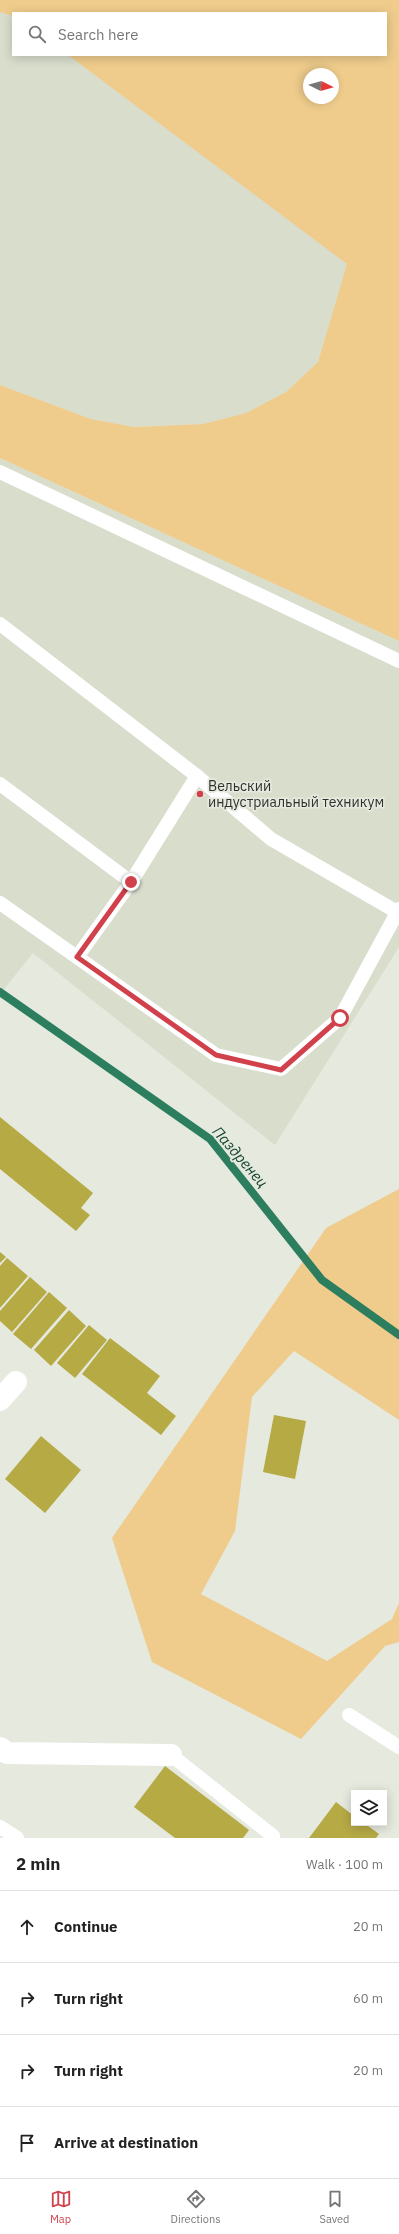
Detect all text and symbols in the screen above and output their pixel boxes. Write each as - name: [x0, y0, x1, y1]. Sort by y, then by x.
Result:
- search box: [12, 12, 387, 56]
- icon: search: [26, 23, 48, 45]
- text: Search here: [58, 25, 138, 44]
- north arrow: [303, 68, 339, 104]
- place label: Вельский индустриальный техникум: [208, 777, 384, 811]
- marker: Вельский индустриальный техникум: [195, 789, 205, 799]
- route end: [122, 873, 140, 891]
- route start: [331, 1009, 349, 1027]
- water label: Паздренец: [209, 1122, 272, 1191]
- map controls: [351, 1790, 387, 1826]
- button: layers: [351, 1790, 387, 1826]
- text: 2 min: [16, 1853, 60, 1875]
- text: Walk · 100 m: [306, 1856, 383, 1873]
- icon: ahead: [16, 1916, 38, 1938]
- text: Continue: [54, 1917, 118, 1936]
- text: 20 m: [353, 1918, 383, 1935]
- icon: right: [16, 1988, 38, 2010]
- text: Turn right: [54, 1989, 123, 2008]
- text: 60 m: [353, 1990, 383, 2007]
- icon: right: [16, 2060, 38, 2082]
- text: Turn right: [54, 2061, 123, 2080]
- text: 20 m: [353, 2062, 383, 2079]
- icon: arrive: [16, 2132, 38, 2154]
- text: Arrive at destination: [54, 2133, 198, 2152]
- tab: Map: [50, 2188, 72, 2226]
- tab: Directions: [171, 2188, 221, 2226]
- tab: Saved: [320, 2188, 349, 2226]

